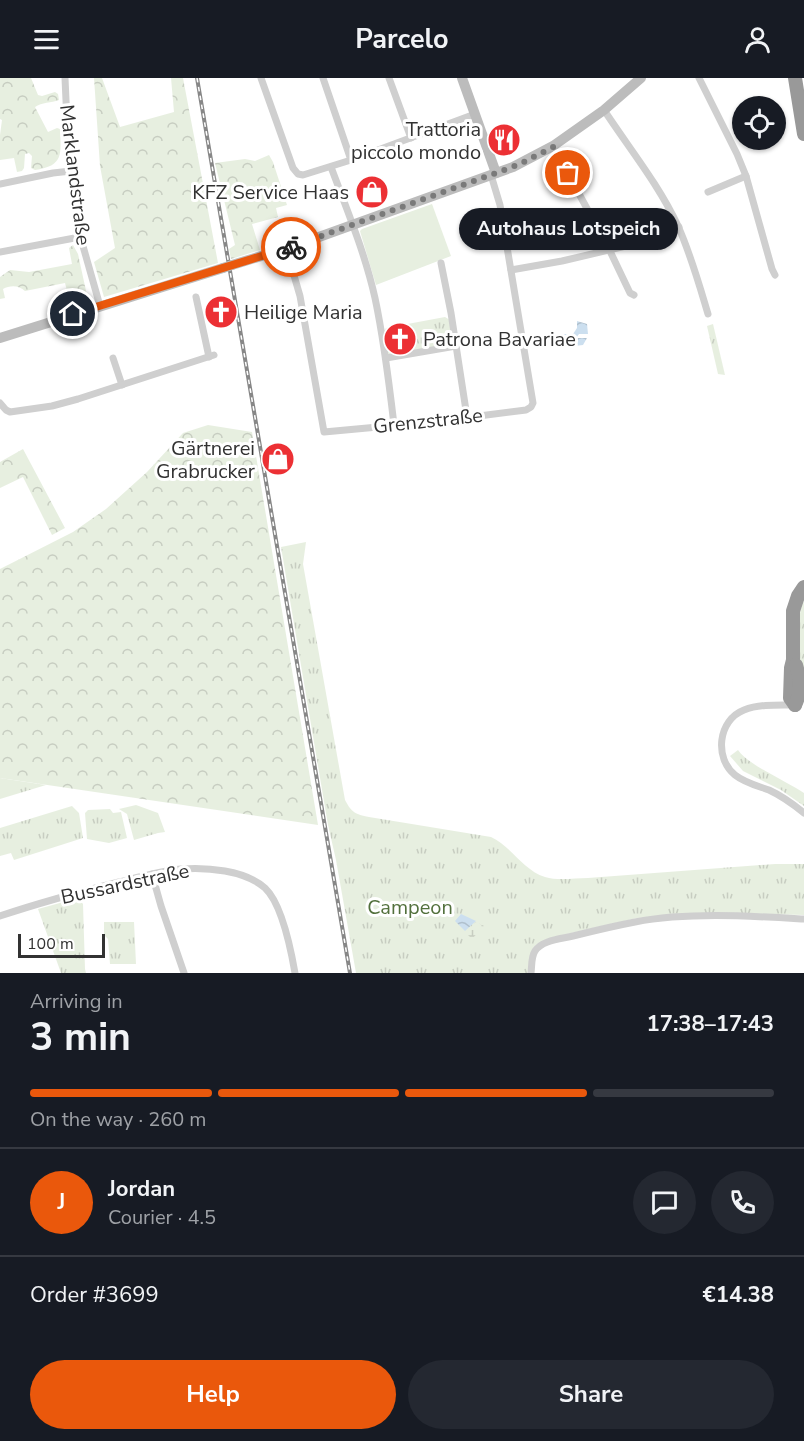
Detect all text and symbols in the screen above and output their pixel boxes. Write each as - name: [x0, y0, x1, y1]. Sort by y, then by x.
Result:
- text: Parcelo: [355, 21, 449, 58]
- icon: menu: [30, 23, 63, 56]
- icon: person: [741, 23, 774, 56]
- map controls: [732, 96, 786, 150]
- button: locate: [732, 96, 786, 150]
- street label: Marklandstraße: [53, 103, 97, 247]
- place label: Trattoria piccolo mondo: [351, 116, 481, 166]
- restaurant icon: Trattoria piccolo mondo: [486, 122, 522, 158]
- pin: [542, 147, 593, 198]
- icon: bag: [551, 156, 584, 189]
- shop icon: KFZ Service Haas: [354, 174, 390, 210]
- place label: KFZ Service Haas: [192, 179, 349, 206]
- callout: Autohaus Lotspeich: [458, 209, 678, 251]
- text: Autohaus Lotspeich: [476, 215, 661, 242]
- courier: [261, 217, 321, 277]
- icon: bike: [275, 231, 308, 264]
- pin: [47, 288, 98, 339]
- church icon: Heilige Maria: [203, 294, 239, 330]
- icon: home: [56, 297, 89, 330]
- place label: Heilige Maria: [244, 299, 363, 326]
- church icon: Patrona Bavariae: [382, 321, 418, 357]
- place label: Patrona Bavariae: [423, 326, 576, 353]
- street label: Grenzstraße: [372, 402, 484, 440]
- place label: Gärtnerei Grabrucker: [156, 435, 255, 485]
- shop icon: Gärtnerei Grabrucker: [260, 441, 296, 477]
- street label: Bussardstraße: [58, 857, 192, 911]
- park label: Campeon: [367, 894, 453, 921]
- scale bar: [18, 931, 105, 958]
- text: 100 m: [27, 933, 74, 955]
- text: Arriving in: [30, 988, 123, 1015]
- text: 17:38–17:43: [646, 1009, 774, 1039]
- text: 3 min: [30, 1011, 131, 1064]
- text: On the way · 260 m: [30, 1106, 206, 1133]
- button: chat: [633, 1171, 696, 1234]
- button: phone: [711, 1171, 774, 1234]
- text: Jordan: [108, 1174, 175, 1204]
- text: J: [58, 1187, 65, 1217]
- text: Courier · 4.5: [108, 1204, 216, 1231]
- text: Order #3699: [30, 1280, 159, 1310]
- text: €14.38: [703, 1280, 774, 1310]
- button: Help: [30, 1360, 396, 1429]
- button: Share: [408, 1360, 774, 1429]

